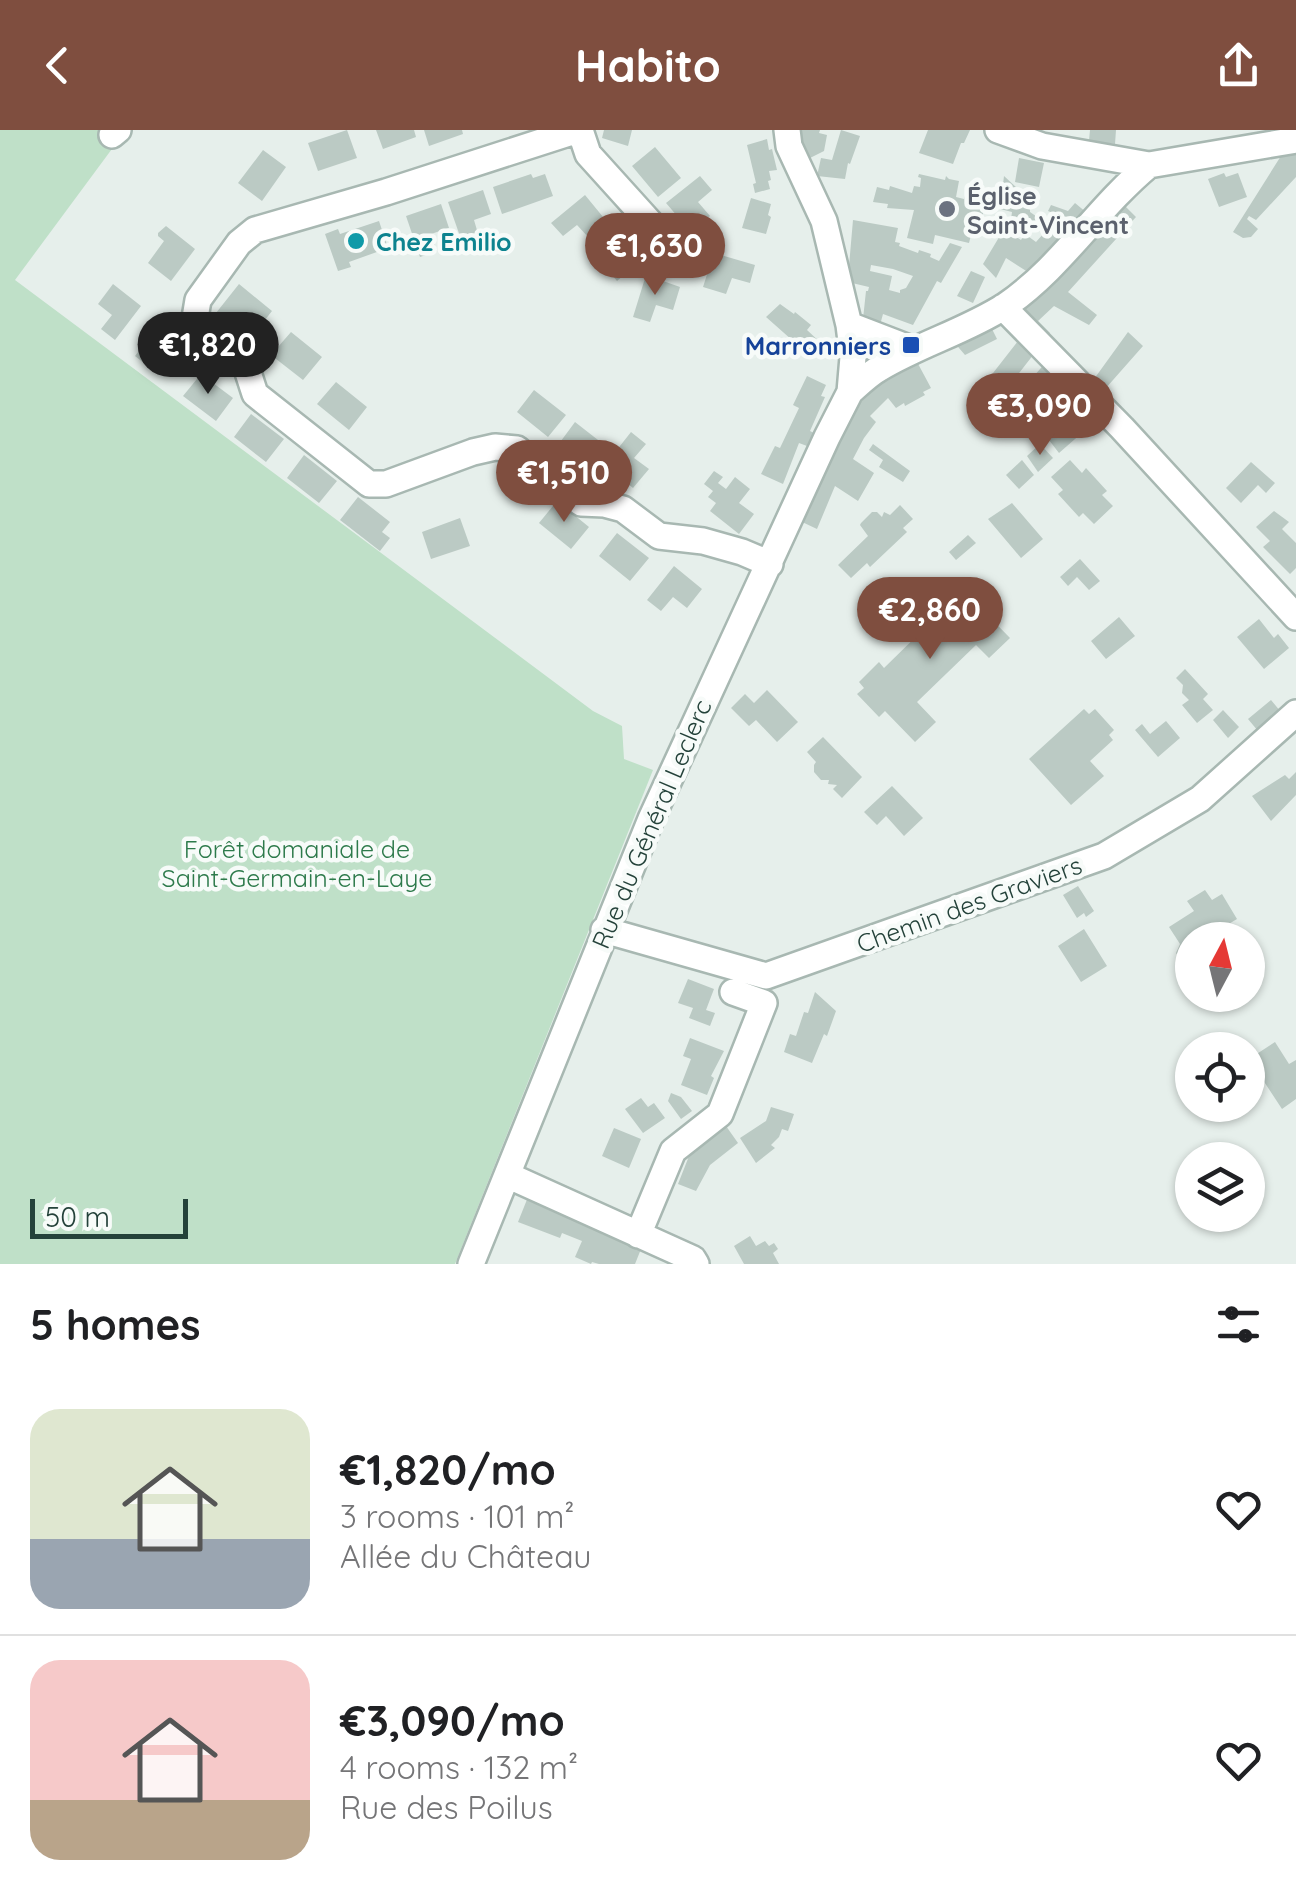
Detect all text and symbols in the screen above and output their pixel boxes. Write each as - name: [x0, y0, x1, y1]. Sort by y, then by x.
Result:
- text: Habito: [575, 37, 721, 93]
- icon: back: [30, 38, 85, 93]
- icon: share: [1211, 38, 1266, 93]
- place label: Église Saint-Vincent: [967, 180, 1129, 240]
- marker: Église Saint-Vincent: [936, 198, 958, 220]
- pin: €1,630: [574, 213, 736, 298]
- text: €1,630: [607, 225, 703, 265]
- place label: Chez Emilio: [376, 226, 512, 257]
- marker: Chez Emilio: [345, 230, 367, 252]
- pin: €1,820: [127, 312, 289, 397]
- text: €1,820: [160, 324, 256, 364]
- place label: Marronniers: [745, 330, 891, 361]
- marker: Marronniers: [900, 334, 922, 356]
- pin: €3,090: [959, 373, 1121, 458]
- text: €3,090: [988, 385, 1092, 425]
- pin: €1,510: [483, 440, 645, 525]
- text: €1,510: [518, 452, 610, 492]
- pin: €2,860: [849, 577, 1011, 662]
- text: €2,860: [879, 589, 981, 629]
- street label: Rue du Général Leclerc: [584, 695, 718, 953]
- park label: Forêt domaniale de Saint-Germain-en-Laye: [162, 833, 432, 893]
- street label: Chemin des Graviers: [852, 849, 1086, 959]
- north arrow: [1175, 922, 1265, 1012]
- map controls: [1175, 922, 1265, 1232]
- button: locate: [1175, 1032, 1265, 1122]
- button: layers: [1175, 1142, 1265, 1232]
- scale bar: [30, 1194, 188, 1238]
- text: 50 m: [45, 1199, 110, 1234]
- icon: filters: [1211, 1297, 1266, 1352]
- text: 5 homes: [30, 1298, 201, 1351]
- text: €1,820/mo: [340, 1443, 556, 1496]
- icon: home: [110, 1449, 230, 1569]
- icon: heart: [1211, 1482, 1266, 1537]
- text: 3 rooms · 101 m²: [340, 1496, 574, 1536]
- text: Allée du Château: [340, 1536, 592, 1576]
- text: €3,090/mo: [340, 1694, 565, 1747]
- icon: home: [110, 1700, 230, 1820]
- icon: heart: [1211, 1733, 1266, 1788]
- text: 4 rooms · 132 m²: [340, 1747, 578, 1787]
- text: Rue des Poilus: [340, 1787, 553, 1827]

